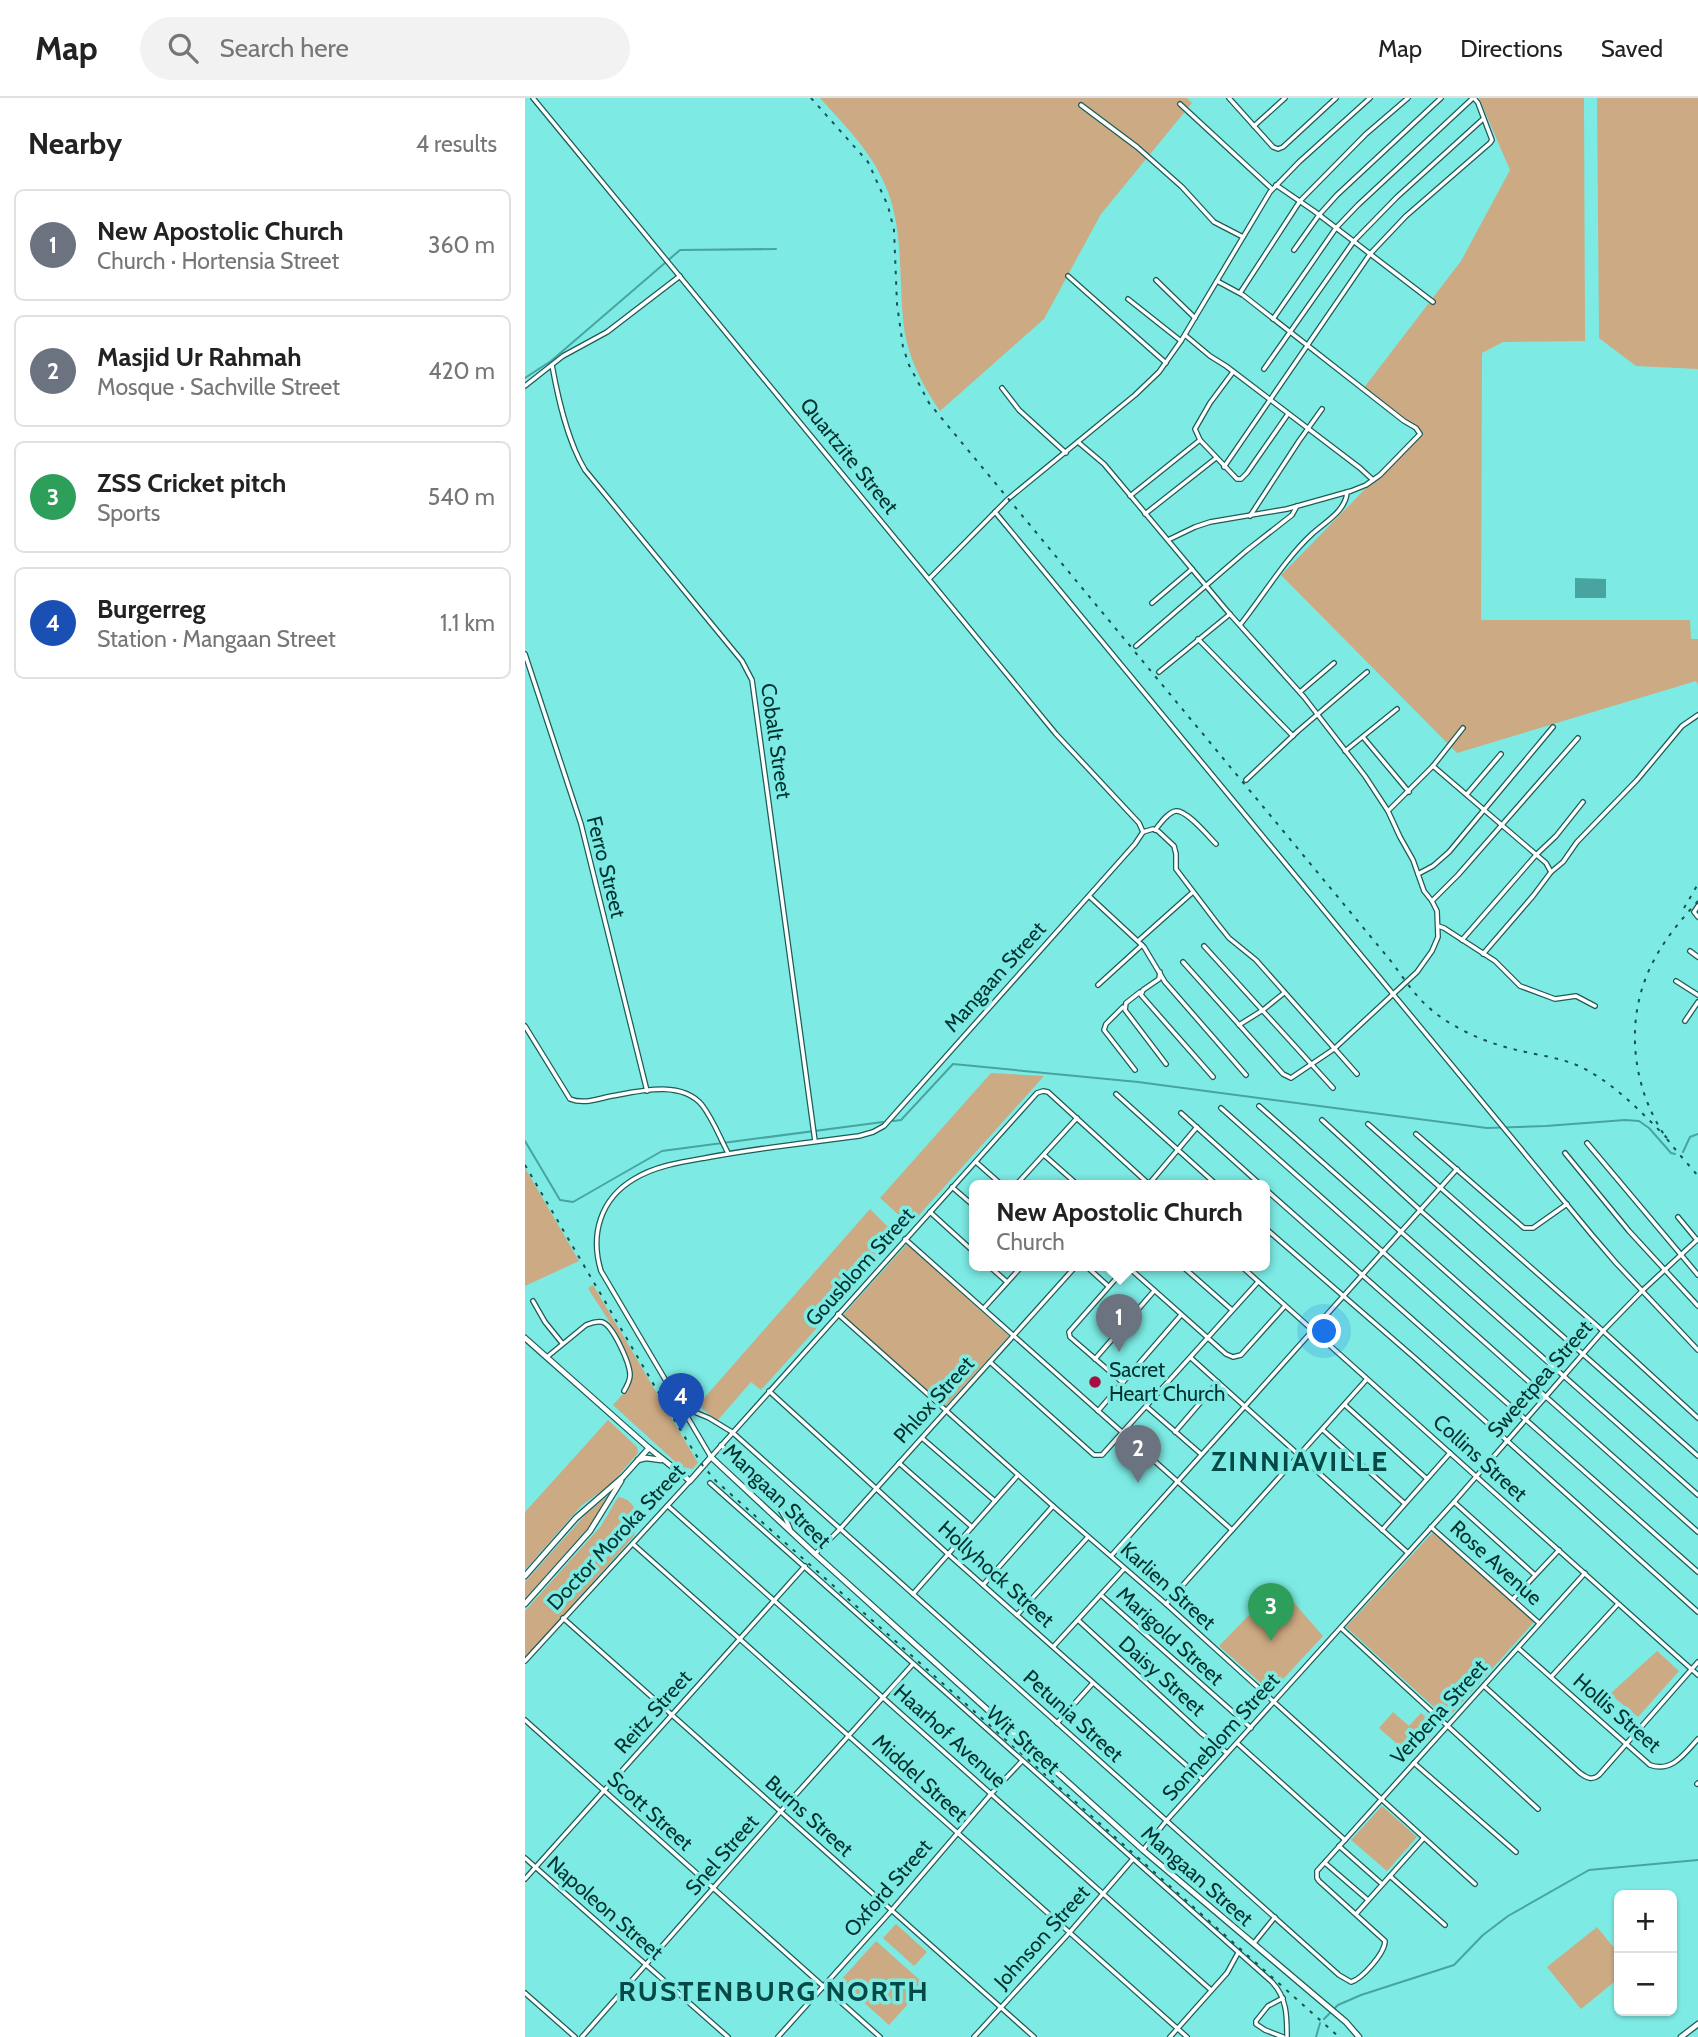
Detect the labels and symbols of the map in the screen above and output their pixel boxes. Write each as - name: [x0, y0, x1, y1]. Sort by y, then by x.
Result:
- street label: Quartzite Street: [795, 393, 904, 519]
- street label: Cobalt Street: [756, 681, 797, 800]
- street label: Ferro Street: [582, 813, 631, 920]
- street label: Mangaan Street: [939, 916, 1051, 1037]
- street label: Gousblom Street: [800, 1202, 919, 1331]
- pin: 1: [1096, 1294, 1142, 1352]
- your location: [1307, 1314, 1341, 1348]
- street label: Sweetpea Street: [1482, 1315, 1597, 1442]
- street label: Phlox Street: [888, 1351, 979, 1448]
- place label: Sacret Heart Church: [1109, 1357, 1225, 1406]
- pin: 4: [658, 1373, 704, 1431]
- marker: Sacret Heart Church: [1087, 1374, 1103, 1390]
- street label: Collins Street: [1428, 1409, 1532, 1506]
- pin: 2: [1115, 1425, 1161, 1483]
- street label: Mangaan Street: [718, 1438, 836, 1553]
- district label: ZINNIAVILLE: [1211, 1444, 1389, 1478]
- street label: Doctor Moroka Street: [542, 1458, 690, 1615]
- street label: Hollyhock Street: [933, 1515, 1059, 1632]
- street label: Rose Avenue: [1445, 1515, 1547, 1610]
- street label: Karlien Street: [1116, 1536, 1221, 1635]
- street label: Marigold Street: [1112, 1581, 1229, 1690]
- pin: 3: [1248, 1583, 1294, 1641]
- street label: Daisy Street: [1114, 1630, 1211, 1721]
- street label: Verbena Street: [1385, 1654, 1492, 1769]
- street label: Petunia Street: [1018, 1664, 1128, 1767]
- street label: Reitz Street: [609, 1665, 696, 1758]
- street label: Sonneblom Street: [1157, 1668, 1285, 1806]
- street label: Hollis Street: [1568, 1668, 1666, 1757]
- street label: Haarhof Avenue: [889, 1679, 1012, 1793]
- street label: Wit Street: [982, 1700, 1065, 1779]
- street label: Middel Street: [868, 1729, 973, 1827]
- street label: Scott Street: [603, 1766, 698, 1855]
- street label: Burns Street: [760, 1770, 858, 1861]
- street label: Snel Street: [680, 1809, 763, 1900]
- street label: Mangaan Street: [1136, 1820, 1258, 1931]
- street label: Oxford Street: [839, 1834, 937, 1941]
- street label: Napoleon Street: [542, 1850, 668, 1965]
- street label: Johnson Street: [988, 1880, 1095, 1994]
- district label: RUSTENBURG NORTH: [618, 1974, 930, 2008]

